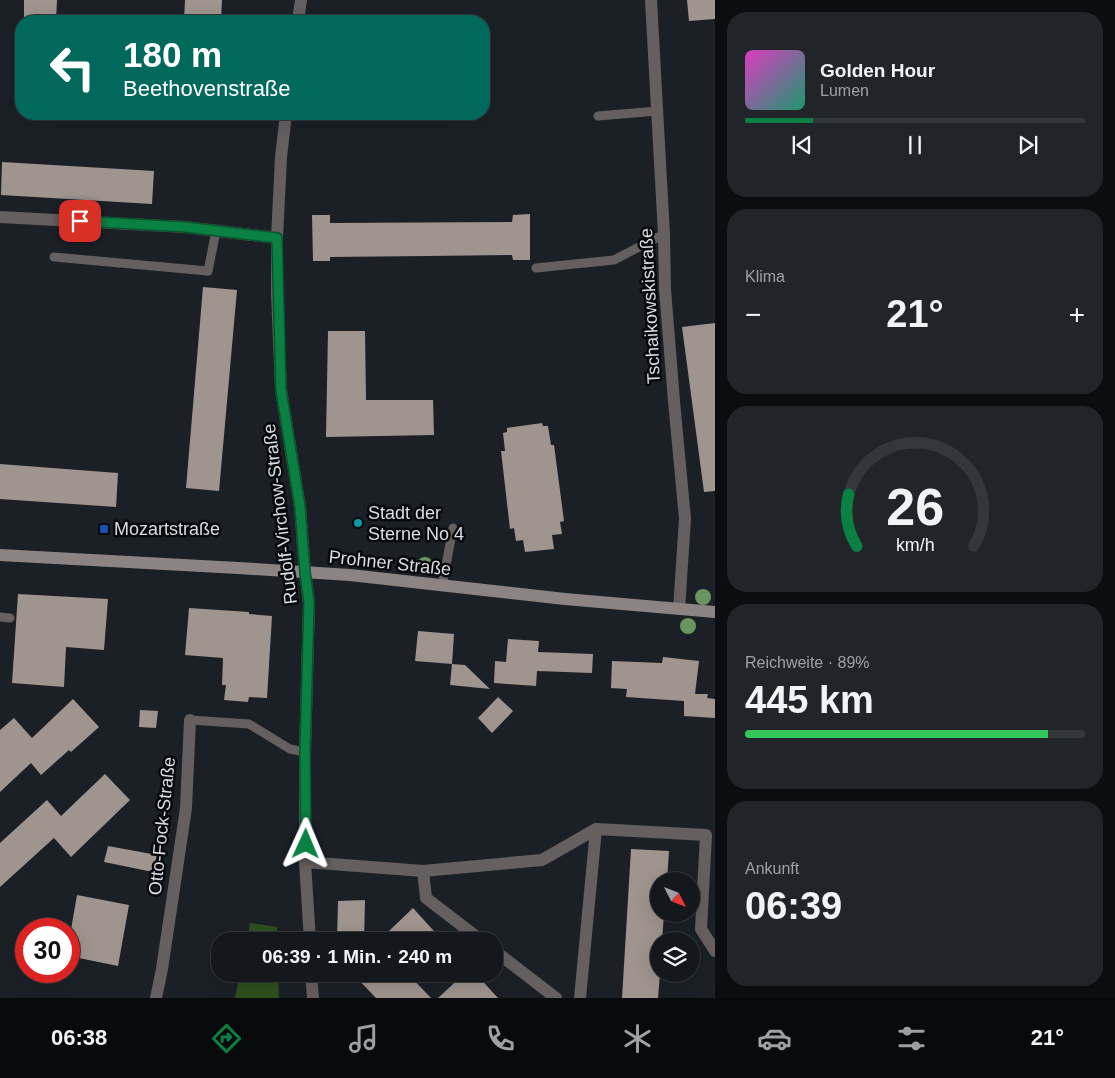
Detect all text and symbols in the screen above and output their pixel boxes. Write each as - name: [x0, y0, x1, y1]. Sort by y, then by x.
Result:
- icon: left: [40, 35, 105, 100]
- text: 180 m: [123, 35, 222, 74]
- text: Golden Hour: [820, 60, 935, 81]
- text: Beethovenstraße: [123, 76, 291, 101]
- text: Lumen: [820, 82, 869, 99]
- icon: previous: [788, 131, 816, 159]
- icon: pause: [901, 131, 929, 159]
- icon: next: [1014, 131, 1042, 159]
- pin: [59, 200, 101, 242]
- icon: arrive: [66, 207, 94, 235]
- street label: Tschaikowskistraße: [636, 228, 664, 384]
- text: Klima: [745, 268, 785, 285]
- text: 21°: [886, 293, 944, 335]
- text: −: [745, 299, 761, 330]
- text: +: [1069, 299, 1085, 330]
- street label: Rudolf-Virchow-Straße: [259, 423, 301, 605]
- text: 26: [886, 478, 944, 536]
- place label: Stadt der Sterne No 4: [368, 503, 464, 544]
- marker: Stadt der Sterne No 4: [352, 517, 364, 529]
- place label: Mozartstraße: [114, 519, 220, 539]
- marker: Mozartstraße: [98, 523, 110, 535]
- text: km/h: [896, 535, 934, 555]
- street label: Prohner Straße: [328, 547, 452, 579]
- text: Reichweite · 89%: [745, 654, 870, 671]
- text: 445 km: [745, 679, 874, 721]
- street label: Otto-Fock-Straße: [145, 756, 179, 896]
- position arrow: [279, 817, 331, 869]
- text: Ankunft: [745, 860, 799, 877]
- north arrow: [650, 872, 700, 922]
- map controls: [650, 872, 700, 982]
- text: 06:39: [745, 885, 842, 927]
- speed limit sign: 30: [15, 918, 80, 983]
- button: layers: [650, 932, 700, 982]
- text: 06:39 · 1 Min. · 240 m: [262, 946, 452, 967]
- icon: directions: [209, 1021, 244, 1056]
- icon: music: [346, 1021, 381, 1056]
- icon: phone: [483, 1021, 518, 1056]
- icon: climate: [620, 1021, 655, 1056]
- icon: car: [757, 1021, 792, 1056]
- icon: filters: [894, 1021, 929, 1056]
- text: 06:38: [51, 1025, 107, 1050]
- text: 21°: [1031, 1025, 1064, 1050]

